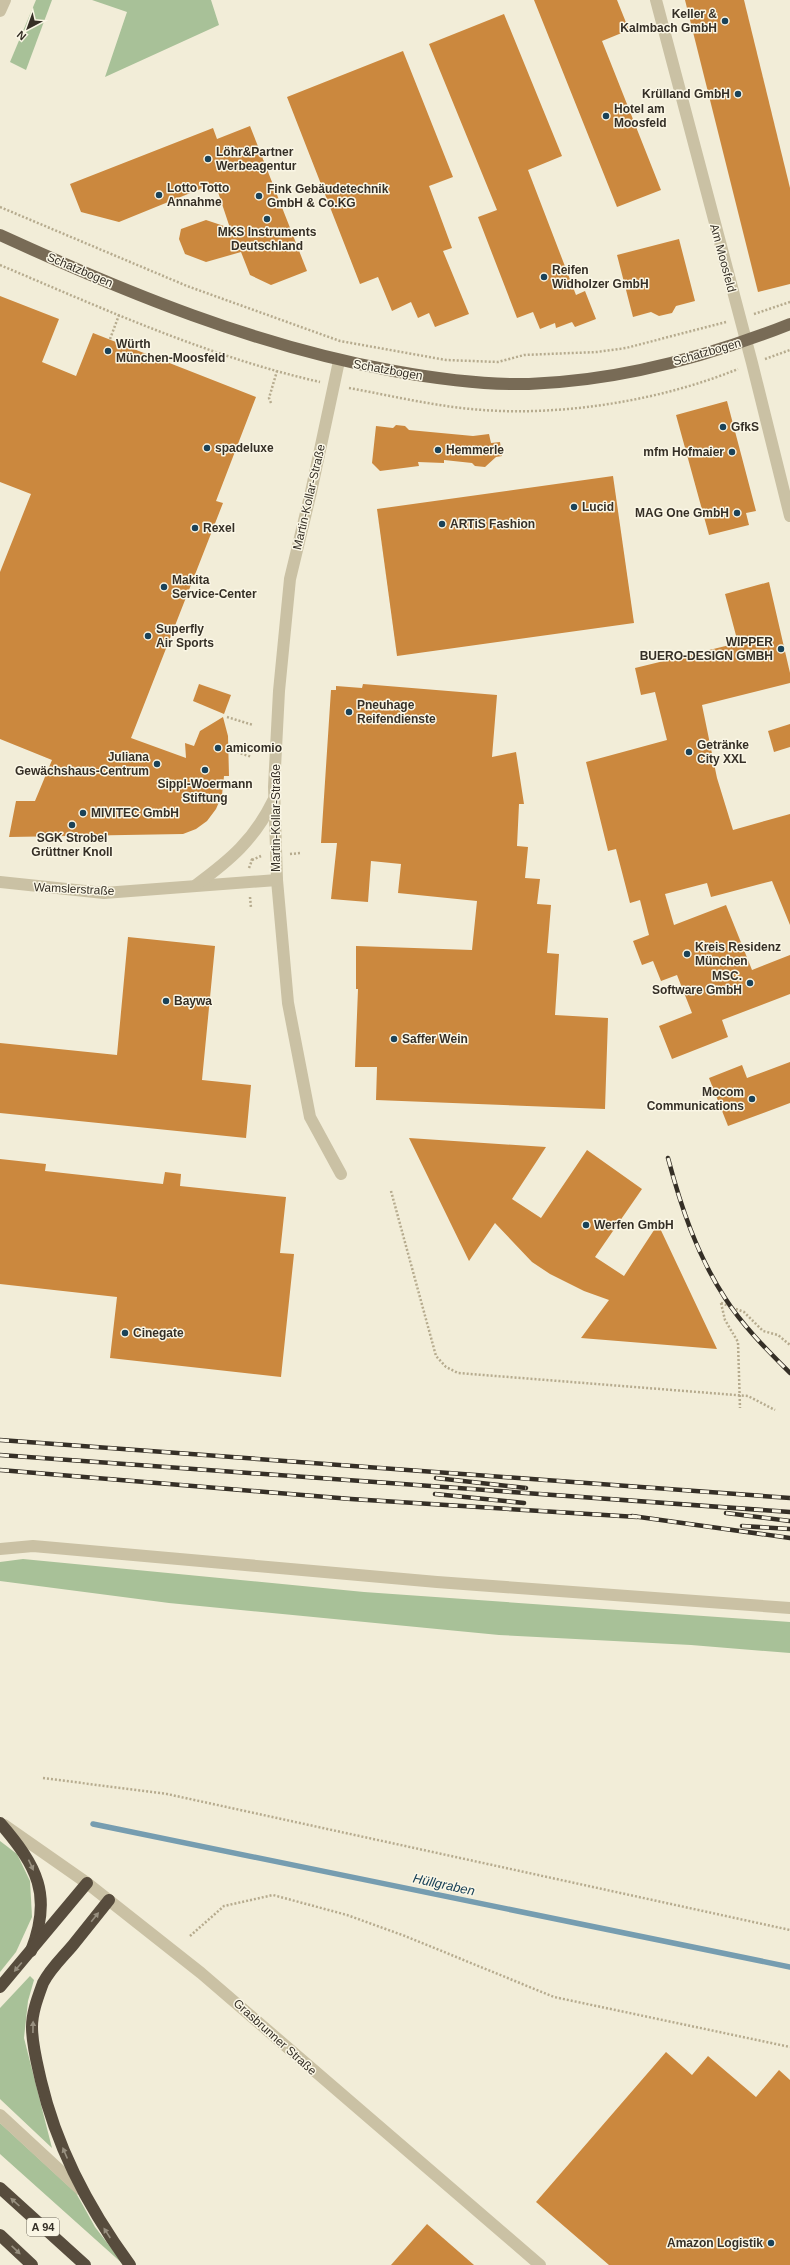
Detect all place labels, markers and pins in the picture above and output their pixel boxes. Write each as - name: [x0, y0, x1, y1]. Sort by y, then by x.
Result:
- place label: Keller & Kalmbach GmbH: [620, 7, 717, 35]
- marker: Keller & Kalmbach GmbH: [720, 16, 730, 26]
- place label: Krülland GmbH: [642, 87, 730, 101]
- marker: Krülland GmbH: [733, 89, 743, 99]
- place label: Hotel am Moosfeld: [614, 102, 667, 130]
- marker: Hotel am Moosfeld: [601, 111, 611, 121]
- place label: Löhr&Partner Werbeagentur: [216, 145, 297, 173]
- marker: Löhr&Partner Werbeagentur: [203, 154, 213, 164]
- place label: Lotto Totto Annahme: [167, 181, 229, 209]
- place label: Fink Gebäudetechnik GmbH & Co.KG: [267, 182, 389, 210]
- marker: Lotto Totto Annahme: [154, 190, 164, 200]
- marker: Fink Gebäudetechnik GmbH & Co.KG: [254, 191, 264, 201]
- marker: MKS Instruments Deutschland: [262, 214, 272, 224]
- place label: MKS Instruments Deutschland: [218, 225, 317, 253]
- place label: Reifen Widholzer GmbH: [552, 263, 649, 291]
- marker: Reifen Widholzer GmbH: [539, 272, 549, 282]
- place label: Würth München-Moosfeld: [116, 337, 225, 365]
- marker: Würth München-Moosfeld: [103, 346, 113, 356]
- place label: GfkS: [731, 420, 759, 434]
- marker: GfkS: [718, 422, 728, 432]
- place label: spadeluxe: [215, 441, 274, 455]
- marker: spadeluxe: [202, 443, 212, 453]
- place label: Hemmerle: [446, 443, 504, 457]
- marker: Hemmerle: [433, 445, 443, 455]
- place label: mfm Hofmaier: [643, 445, 724, 459]
- marker: mfm Hofmaier: [727, 447, 737, 457]
- place label: Lucid: [582, 500, 614, 514]
- marker: Lucid: [569, 502, 579, 512]
- place label: MAG One GmbH: [635, 506, 729, 520]
- marker: MAG One GmbH: [732, 508, 742, 518]
- place label: ARTiS Fashion: [450, 517, 535, 531]
- marker: ARTiS Fashion: [437, 519, 447, 529]
- place label: Rexel: [203, 521, 235, 535]
- marker: Rexel: [190, 523, 200, 533]
- place label: Makita Service-Center: [172, 573, 257, 601]
- marker: Makita Service-Center: [159, 582, 169, 592]
- place label: Superfly Air Sports: [156, 622, 214, 650]
- marker: Superfly Air Sports: [143, 631, 153, 641]
- place label: WIPPER BUERO-DESIGN GMBH: [640, 635, 773, 663]
- marker: WIPPER BUERO-DESIGN GMBH: [776, 644, 786, 654]
- place label: Pneuhage Reifendienste: [357, 698, 436, 726]
- marker: Pneuhage Reifendienste: [344, 707, 354, 717]
- place label: Getränke City XXL: [697, 738, 749, 766]
- place label: amicomio: [226, 741, 282, 755]
- marker: amicomio: [213, 743, 223, 753]
- marker: Getränke City XXL: [684, 747, 694, 757]
- place label: Juliana Gewächshaus-Centrum: [15, 750, 149, 778]
- marker: Juliana Gewächshaus-Centrum: [152, 759, 162, 769]
- marker: Sippl-Woermann Stiftung: [200, 765, 210, 775]
- place label: Sippl-Woermann Stiftung: [157, 777, 253, 805]
- place label: MIVITEC GmbH: [91, 806, 179, 820]
- marker: MIVITEC GmbH: [78, 808, 88, 818]
- marker: SGK Strobel Grüttner Knoll: [67, 820, 77, 830]
- place label: SGK Strobel Grüttner Knoll: [31, 831, 113, 859]
- place label: Kreis Residenz München: [695, 940, 781, 968]
- marker: Kreis Residenz München: [682, 949, 692, 959]
- place label: MSC. Software GmbH: [652, 969, 742, 997]
- marker: MSC. Software GmbH: [745, 978, 755, 988]
- place label: Baywa: [174, 994, 212, 1008]
- marker: Baywa: [161, 996, 171, 1006]
- place label: Saffer Wein: [402, 1032, 468, 1046]
- marker: Saffer Wein: [389, 1034, 399, 1044]
- place label: Mocom Communications: [647, 1085, 744, 1113]
- marker: Mocom Communications: [747, 1094, 757, 1104]
- place label: Werfen GmbH: [594, 1218, 674, 1232]
- marker: Werfen GmbH: [581, 1220, 591, 1230]
- place label: Cinegate: [133, 1326, 184, 1340]
- marker: Cinegate: [120, 1328, 130, 1338]
- place label: Amazon Logistik: [667, 2236, 763, 2250]
- marker: Amazon Logistik: [766, 2238, 776, 2248]

